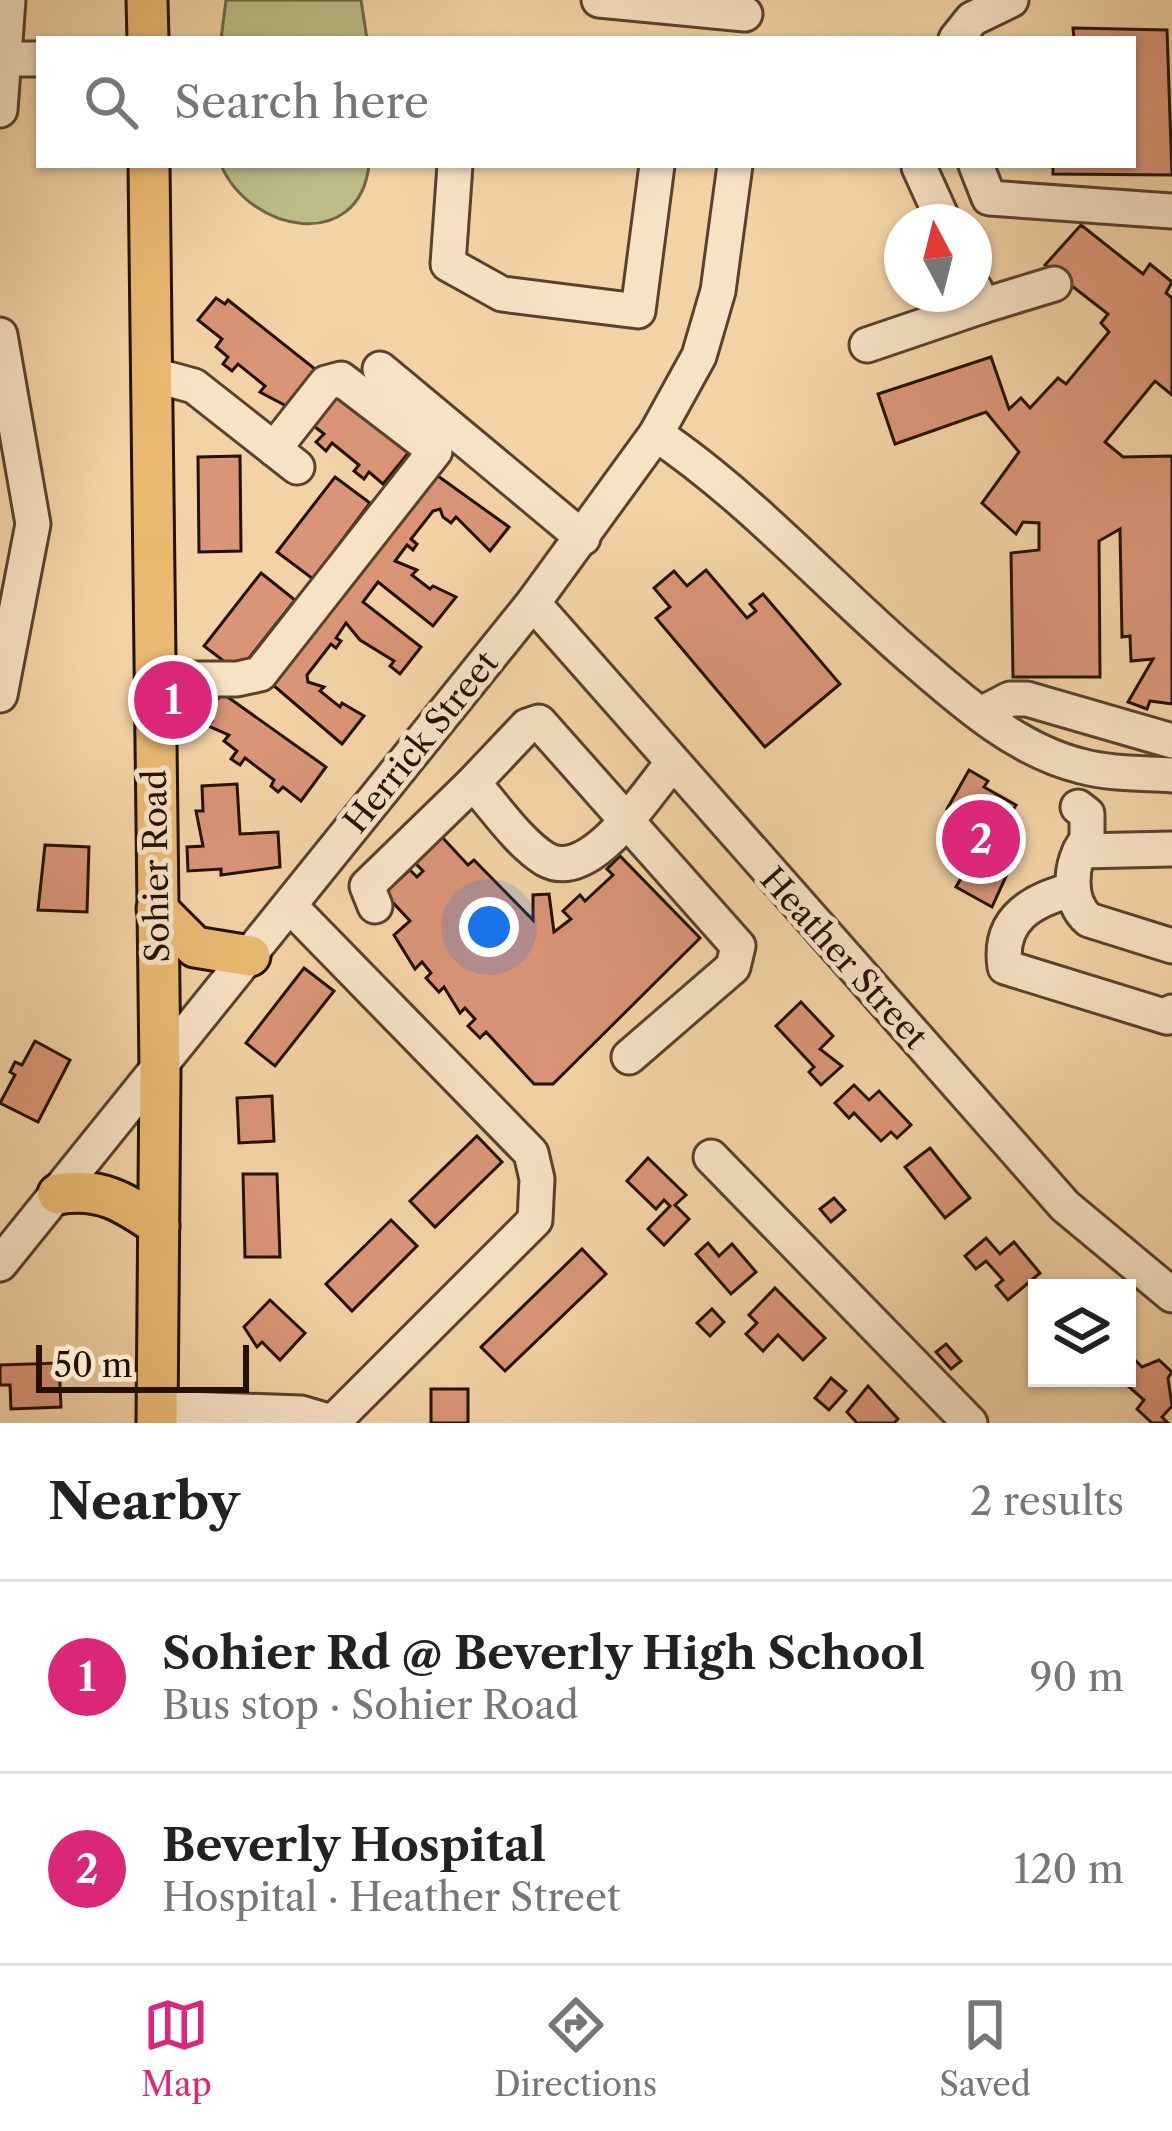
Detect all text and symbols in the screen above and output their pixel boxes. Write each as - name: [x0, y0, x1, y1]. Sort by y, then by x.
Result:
- search box: [36, 36, 1136, 168]
- icon: search: [78, 69, 144, 135]
- text: Search here: [174, 74, 429, 130]
- north arrow: [884, 204, 992, 312]
- street label: Herrick Street: [335, 643, 507, 841]
- pin: 1: [134, 655, 212, 745]
- street label: Sohier Road: [134, 769, 178, 963]
- pin: 2: [942, 794, 1020, 884]
- street label: Heather Street: [752, 859, 936, 1057]
- your location: [459, 897, 519, 957]
- map controls: [1028, 1279, 1136, 1387]
- button: layers: [1028, 1279, 1136, 1387]
- scale bar: [36, 1339, 249, 1392]
- text: 50 m: [54, 1345, 132, 1386]
- text: Nearby: [48, 1470, 240, 1532]
- text: 2 results: [970, 1477, 1124, 1525]
- text: Sohier Rd @ Beverly High School: [162, 1625, 925, 1681]
- text: 1: [78, 1653, 96, 1701]
- text: 90 m: [1030, 1653, 1124, 1701]
- text: Bus stop · Sohier Road: [162, 1681, 579, 1729]
- text: Beverly Hospital: [162, 1817, 546, 1873]
- text: 2: [75, 1845, 99, 1893]
- text: 120 m: [1014, 1845, 1124, 1893]
- text: Hospital · Heather Street: [162, 1873, 621, 1921]
- tab: Map: [141, 1992, 212, 2105]
- tab: Directions: [494, 1992, 657, 2105]
- tab: Saved: [939, 1992, 1031, 2105]

